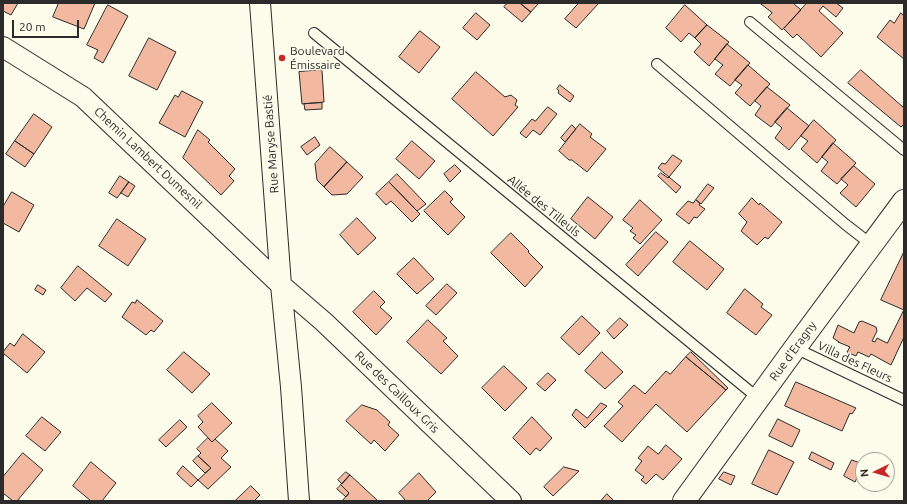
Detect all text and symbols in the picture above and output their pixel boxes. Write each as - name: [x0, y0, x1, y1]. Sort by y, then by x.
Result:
- scale bar: [14, 12, 81, 38]
- text: 20 m: [19, 20, 46, 33]
- place label: Boulevard Émissaire: [290, 44, 345, 72]
- marker: Boulevard Émissaire: [277, 53, 287, 63]
- street label: Rue Maryse Bastié: [260, 94, 282, 194]
- street label: Chemin Lambert Dumesnil: [91, 104, 205, 212]
- street label: Allée des Tilleuls: [505, 172, 583, 240]
- street label: Rue d'Eragny: [766, 318, 820, 384]
- street label: Villa des Fleurs: [816, 338, 894, 386]
- street label: Rue des Cailloux Gris: [352, 348, 442, 436]
- north arrow: [855, 452, 895, 492]
- text: N: [858, 468, 870, 478]

